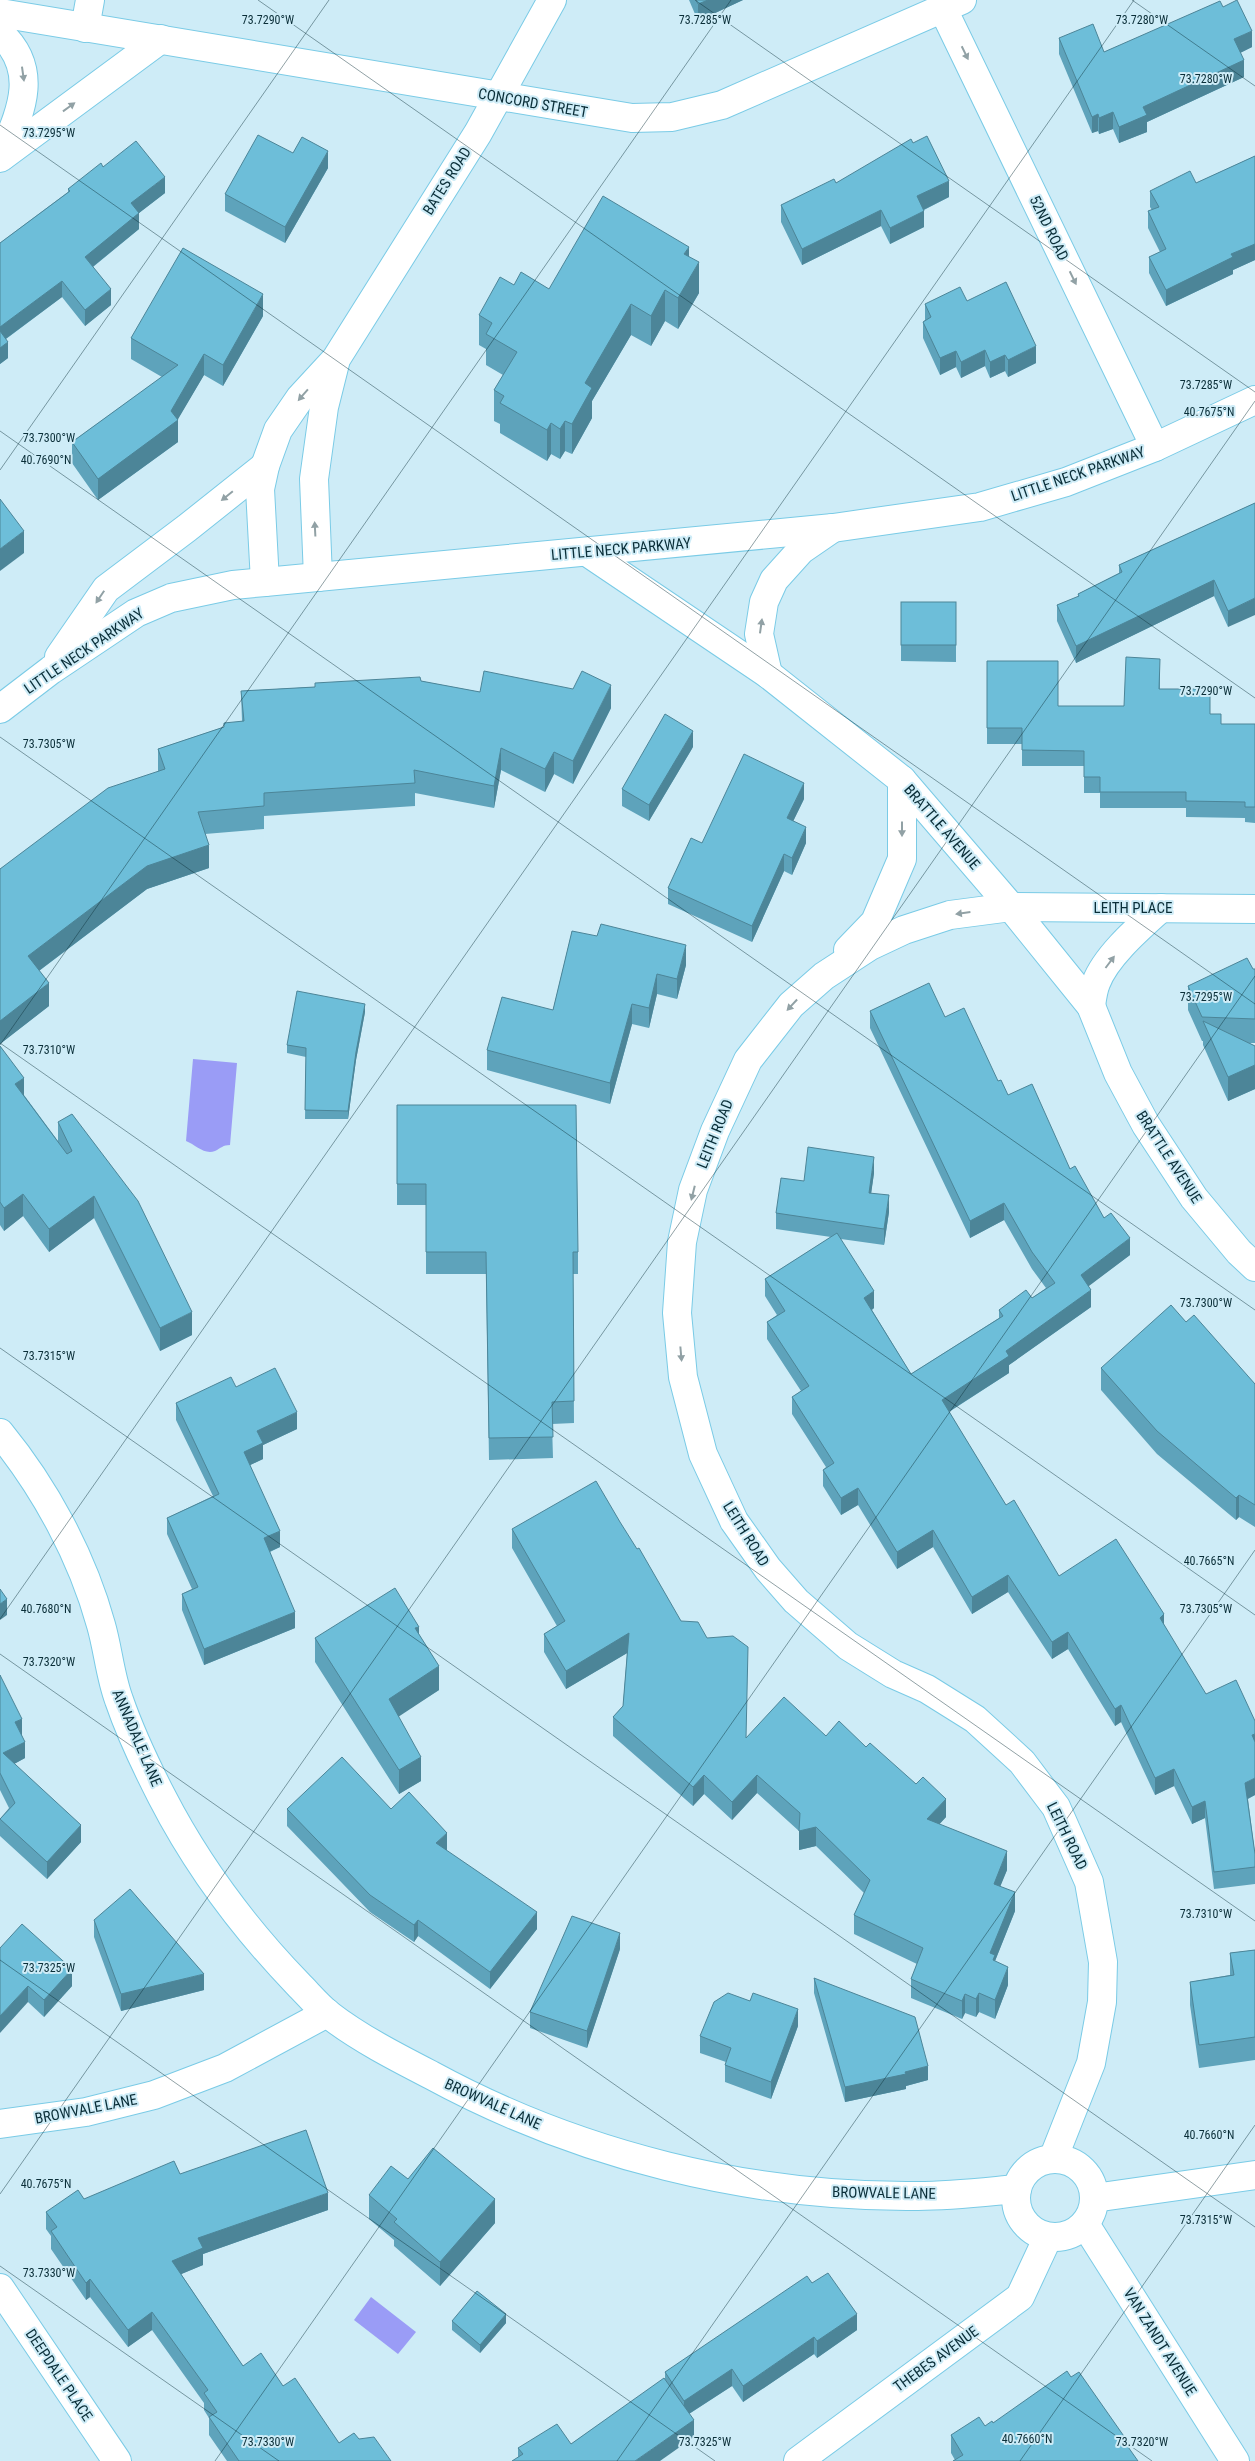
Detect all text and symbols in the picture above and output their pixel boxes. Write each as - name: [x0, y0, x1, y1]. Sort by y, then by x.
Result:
- text: 73.7290°W: [242, 13, 294, 27]
- text: 73.7285°W: [679, 13, 731, 27]
- text: 73.7280°W: [1116, 13, 1168, 27]
- one-way arrow: [960, 45, 969, 60]
- one-way arrow: [19, 67, 27, 83]
- text: 73.7280°W: [1180, 72, 1232, 86]
- street label: CONCORD STREET: [477, 85, 589, 122]
- one-way arrow: [62, 102, 75, 113]
- text: 73.7295°W: [23, 126, 75, 140]
- street label: BATES ROAD: [419, 144, 475, 218]
- street label: 52ND ROAD: [1026, 193, 1072, 263]
- one-way arrow: [1069, 271, 1077, 285]
- text: 73.7285°W: [1180, 378, 1232, 392]
- one-way arrow: [298, 389, 309, 401]
- text: 40.7675°N: [1184, 405, 1234, 419]
- text: 73.7300°W: [23, 431, 75, 445]
- street label: LITTLE NECK PARKWAY: [1009, 443, 1147, 505]
- text: 40.7690°N: [21, 453, 71, 467]
- one-way arrow: [220, 491, 233, 502]
- one-way arrow: [310, 520, 318, 536]
- street label: LITTLE NECK PARKWAY: [550, 534, 692, 564]
- one-way arrow: [95, 591, 105, 604]
- street label: LITTLE NECK PARKWAY: [21, 604, 147, 698]
- one-way arrow: [757, 618, 765, 634]
- text: 73.7290°W: [1180, 684, 1232, 698]
- text: 73.7305°W: [23, 737, 75, 751]
- street label: BRATTLE AVENUE: [900, 781, 984, 873]
- one-way arrow: [898, 821, 906, 837]
- street label: LEITH PLACE: [1094, 899, 1172, 917]
- one-way arrow: [955, 909, 971, 917]
- one-way arrow: [1105, 955, 1115, 969]
- text: 73.7295°W: [1180, 990, 1232, 1004]
- one-way arrow: [786, 999, 798, 1011]
- text: 73.7310°W: [23, 1043, 75, 1057]
- street label: LEITH ROAD: [693, 1097, 737, 1171]
- street label: BRATTLE AVENUE: [1132, 1107, 1206, 1207]
- one-way arrow: [689, 1186, 697, 1201]
- text: 73.7300°W: [1180, 1296, 1232, 1310]
- one-way arrow: [677, 1347, 685, 1363]
- text: 73.7315°W: [23, 1349, 75, 1363]
- street label: LEITH ROAD: [719, 1498, 773, 1570]
- text: 40.7665°N: [1184, 1554, 1234, 1568]
- text: 40.7680°N: [21, 1602, 71, 1616]
- text: 73.7305°W: [1180, 1602, 1232, 1616]
- text: 73.7320°W: [23, 1655, 75, 1669]
- street label: ANNADALE LANE: [108, 1687, 166, 1789]
- street label: LEITH ROAD: [1043, 1799, 1091, 1873]
- text: 73.7310°W: [1180, 1907, 1232, 1921]
- text: 73.7325°W: [23, 1961, 75, 1975]
- street label: BROWVALE LANE: [442, 2075, 544, 2133]
- street label: BROWVALE LANE: [33, 2090, 139, 2128]
- text: 40.7660°N: [1184, 2128, 1234, 2142]
- text: 40.7675°N: [21, 2177, 71, 2191]
- street label: BROWVALE LANE: [832, 2183, 936, 2203]
- text: 73.7315°W: [1180, 2213, 1232, 2227]
- text: 73.7330°W: [23, 2266, 75, 2280]
- street label: VAN ZANDT AVENUE: [1120, 2285, 1200, 2399]
- street label: THEBES AVENUE: [890, 2322, 982, 2396]
- street label: DEEPDALE PLACE: [22, 2326, 96, 2424]
- text: 40.7660°N: [1002, 2432, 1052, 2446]
- text: 73.7330°W: [242, 2435, 294, 2449]
- text: 73.7325°W: [679, 2435, 731, 2449]
- text: 73.7320°W: [1116, 2435, 1168, 2449]

